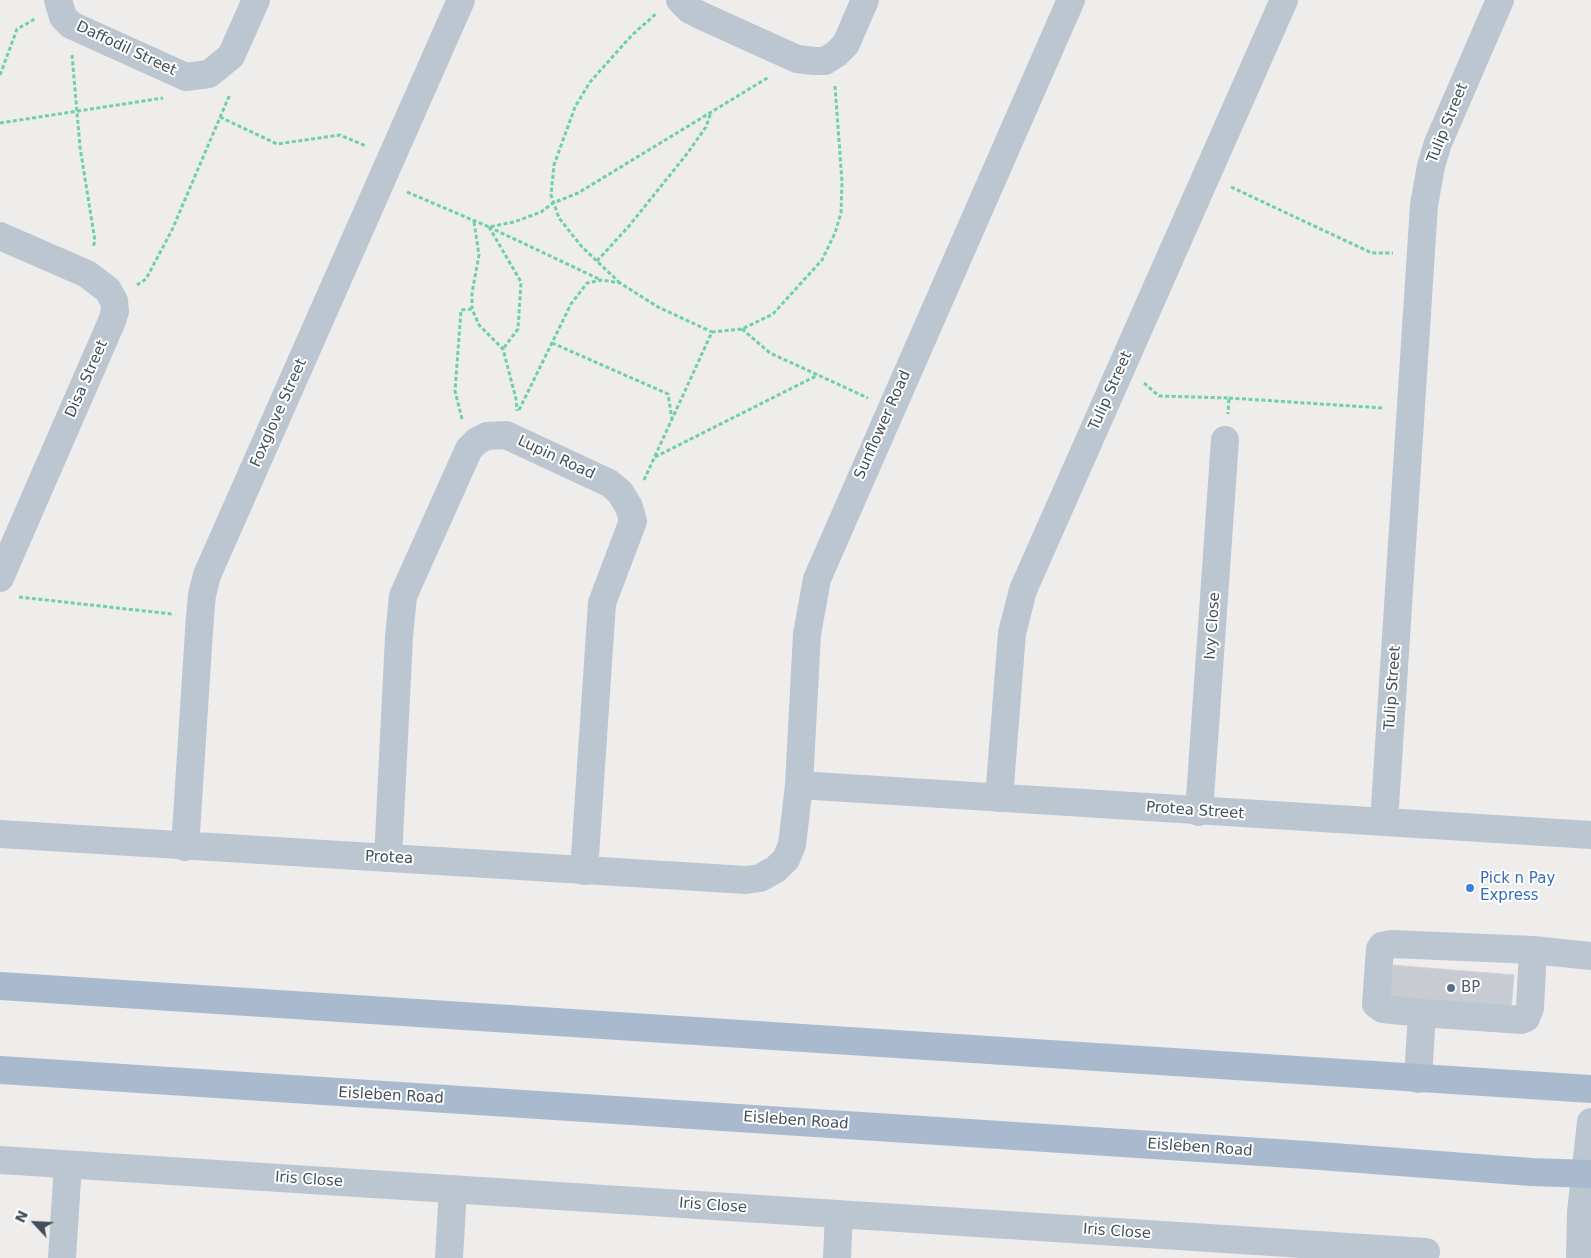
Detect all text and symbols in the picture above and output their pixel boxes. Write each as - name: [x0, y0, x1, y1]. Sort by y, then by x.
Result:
- street label: Daffodil Street: [73, 18, 179, 80]
- street label: Tulip Street: [1424, 80, 1472, 166]
- street label: Disa Street: [62, 337, 112, 421]
- street label: Tulip Street: [1086, 349, 1136, 433]
- street label: Foxglove Street: [247, 356, 311, 470]
- street label: Sunflower Road: [851, 368, 915, 482]
- street label: Lupin Road: [514, 432, 598, 484]
- street label: Ivy Close: [1202, 592, 1224, 660]
- street label: Tulip Street: [1381, 645, 1405, 731]
- street label: Protea Street: [1145, 799, 1245, 823]
- street label: Protea: [365, 848, 413, 868]
- place label: Pick n Pay Express: [1480, 870, 1555, 905]
- marker: Pick n Pay Express: [1464, 882, 1476, 894]
- place label: BP: [1461, 979, 1480, 997]
- marker: BP: [1445, 982, 1457, 994]
- street label: Eisleben Road: [338, 1084, 444, 1108]
- street label: Eisleben Road: [743, 1108, 849, 1134]
- street label: Eisleben Road: [1147, 1135, 1253, 1161]
- street label: Iris Close: [274, 1169, 344, 1191]
- street label: Iris Close: [678, 1195, 748, 1217]
- north arrow: [10, 1198, 60, 1248]
- text: N: [12, 1208, 31, 1225]
- street label: Iris Close: [1082, 1221, 1152, 1243]

